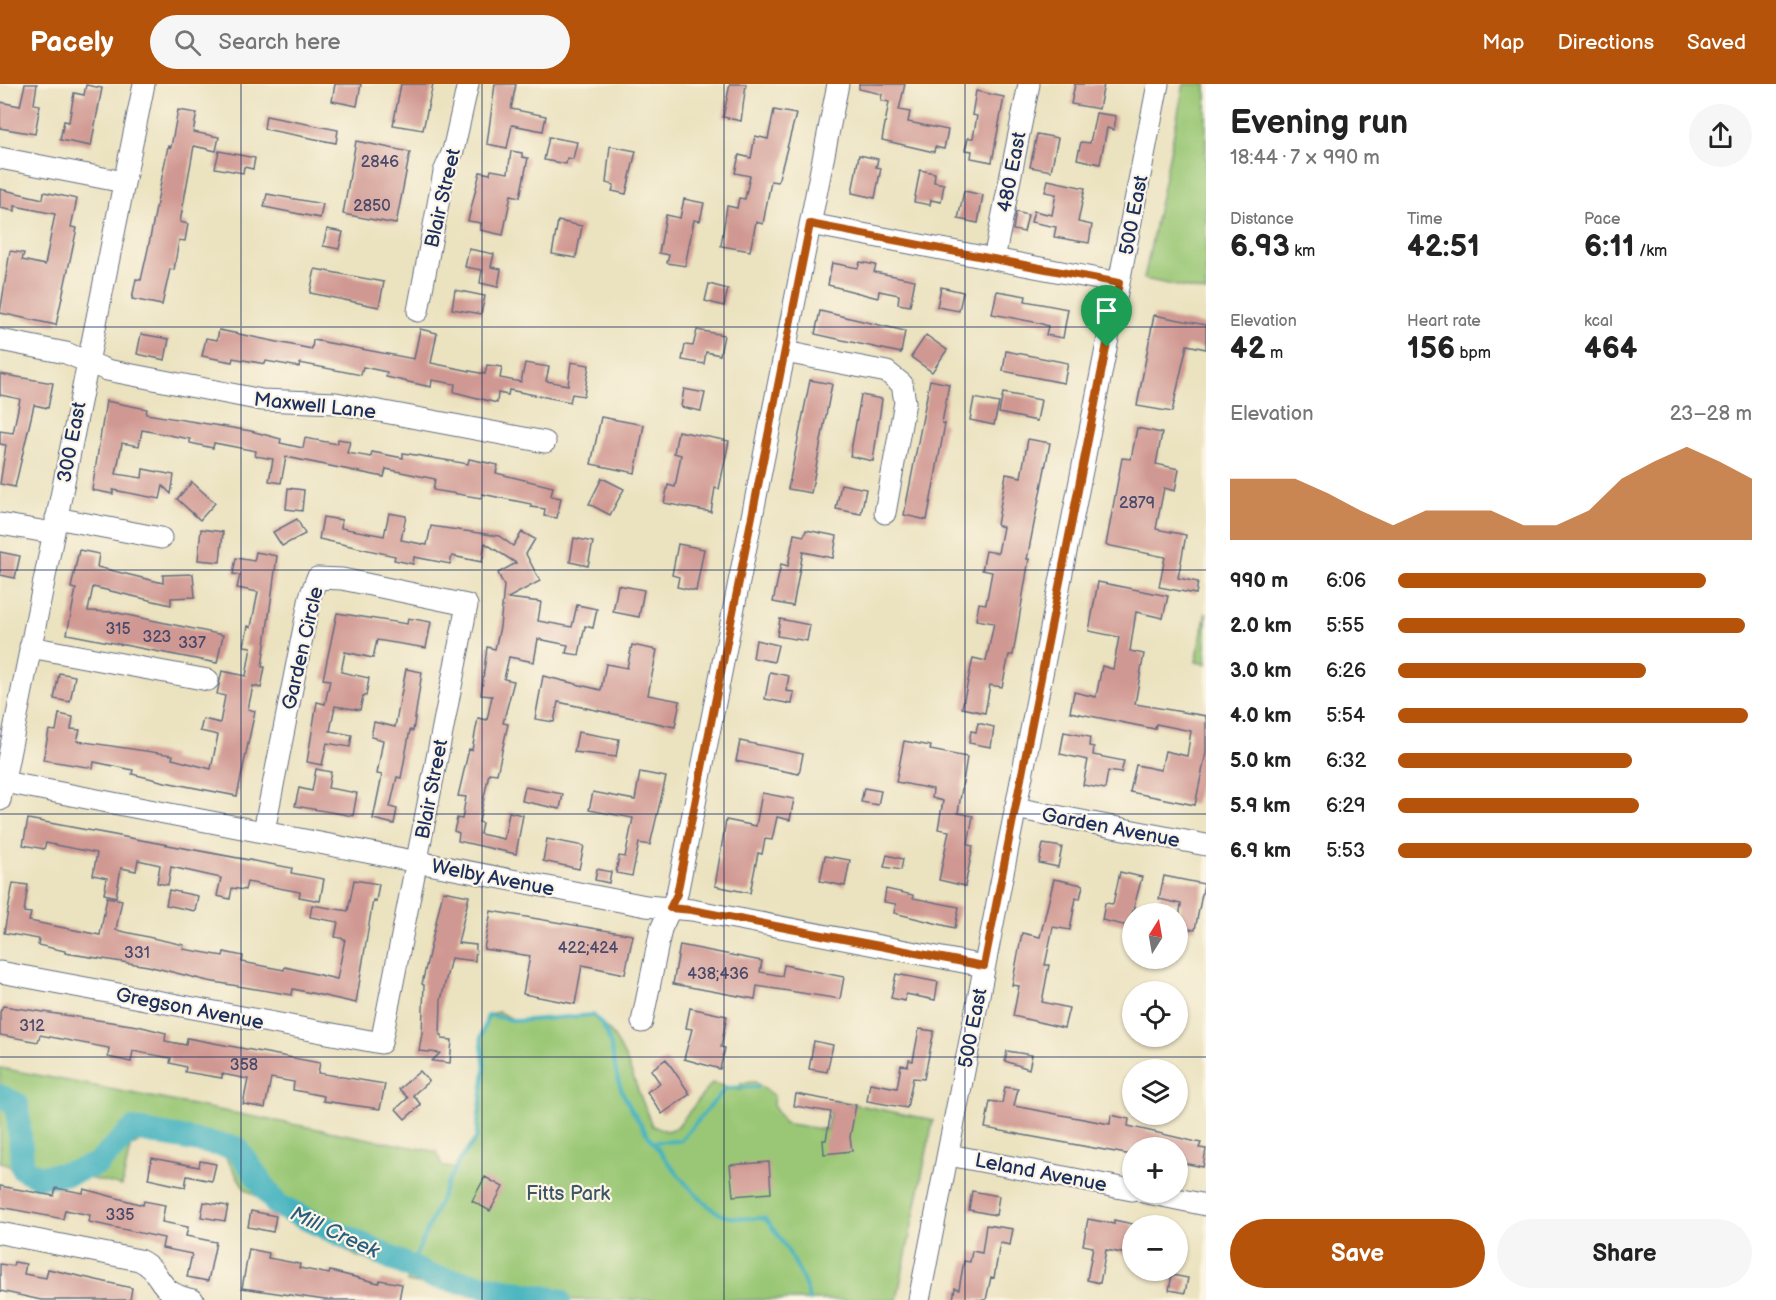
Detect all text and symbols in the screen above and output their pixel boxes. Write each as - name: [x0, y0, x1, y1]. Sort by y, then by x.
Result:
- search box: [150, 15, 570, 69]
- text: Pacely: [30, 26, 114, 59]
- icon: search: [171, 26, 204, 59]
- text: Search here: [219, 29, 341, 56]
- text: Map: [1482, 30, 1525, 55]
- text: Directions: [1558, 30, 1654, 55]
- text: Saved: [1687, 30, 1746, 55]
- text: Evening run: [1230, 103, 1408, 143]
- button: share: [1689, 104, 1752, 167]
- street label: 480 East: [992, 130, 1032, 215]
- street label: Blair Street: [420, 146, 466, 250]
- text: 18:44 · 7 × 990 m: [1230, 146, 1380, 170]
- house number: 2846: [361, 153, 399, 172]
- street label: 500 East: [1114, 173, 1153, 257]
- house number: 2850: [353, 197, 391, 216]
- text: Distance: [1230, 210, 1294, 229]
- text: Time: [1407, 210, 1442, 229]
- text: Pace: [1584, 210, 1620, 229]
- text: 6.93: [1230, 229, 1290, 265]
- text: 42:51: [1407, 229, 1480, 265]
- text: 6:11: [1584, 229, 1635, 265]
- text: km: [1290, 242, 1315, 261]
- text: /km: [1635, 242, 1667, 261]
- pin: [1081, 285, 1132, 347]
- icon: arrive: [1090, 294, 1123, 327]
- text: Elevation: [1230, 312, 1297, 331]
- text: Heart rate: [1407, 312, 1481, 331]
- text: kcal: [1584, 312, 1613, 331]
- text: 42: [1230, 331, 1266, 367]
- text: 156: [1407, 331, 1455, 367]
- text: 464: [1584, 331, 1638, 367]
- text: m: [1266, 344, 1283, 363]
- text: bpm: [1455, 344, 1491, 363]
- street label: Maxwell Lane: [253, 388, 377, 424]
- street label: 300 East: [52, 400, 92, 485]
- text: Elevation: [1230, 402, 1313, 426]
- text: 23–28 m: [1670, 402, 1752, 426]
- house number: 2879: [1119, 494, 1155, 513]
- text: 990 m: [1230, 569, 1288, 593]
- text: 6:06: [1326, 569, 1366, 593]
- street label: Garden Circle: [277, 584, 329, 712]
- text: 2.0 km: [1230, 614, 1292, 638]
- text: 5:55: [1326, 614, 1364, 638]
- house number: 315: [105, 620, 131, 639]
- house number: 323: [143, 628, 172, 647]
- house number: 337: [178, 634, 206, 653]
- text: 3.0 km: [1230, 659, 1291, 683]
- text: 6:26: [1326, 659, 1366, 683]
- text: 4.0 km: [1230, 704, 1292, 728]
- text: 5:54: [1326, 704, 1365, 728]
- street label: Blair Street: [411, 737, 453, 841]
- text: 5.0 km: [1230, 749, 1291, 773]
- text: 6:32: [1326, 749, 1366, 773]
- text: 5.9 km: [1230, 794, 1291, 818]
- text: 6:29: [1326, 794, 1366, 818]
- street label: Garden Avenue: [1040, 803, 1182, 853]
- text: 6.9 km: [1230, 839, 1291, 863]
- text: 5:53: [1326, 839, 1365, 863]
- street label: Welby Avenue: [429, 854, 556, 902]
- north arrow: [1122, 903, 1188, 969]
- map controls: [1122, 903, 1188, 1281]
- house number: 422;424: [558, 939, 619, 958]
- house number: 331: [124, 944, 150, 963]
- house number: 438;436: [687, 965, 749, 984]
- button: locate: [1122, 981, 1188, 1047]
- street label: Gregson Avenue: [114, 983, 266, 1035]
- street label: 500 East: [953, 986, 992, 1070]
- house number: 312: [19, 1017, 45, 1036]
- house number: 358: [230, 1056, 258, 1075]
- button: layers: [1122, 1059, 1188, 1125]
- button: +: [1122, 1137, 1188, 1203]
- street label: Leland Avenue: [973, 1148, 1109, 1198]
- park label: Fitts Park: [526, 1182, 610, 1206]
- water label: Mill Creek: [286, 1201, 384, 1264]
- house number: 335: [106, 1206, 134, 1225]
- button: −: [1122, 1215, 1188, 1281]
- button: Save: [1230, 1219, 1485, 1288]
- button: Share: [1497, 1219, 1752, 1288]

